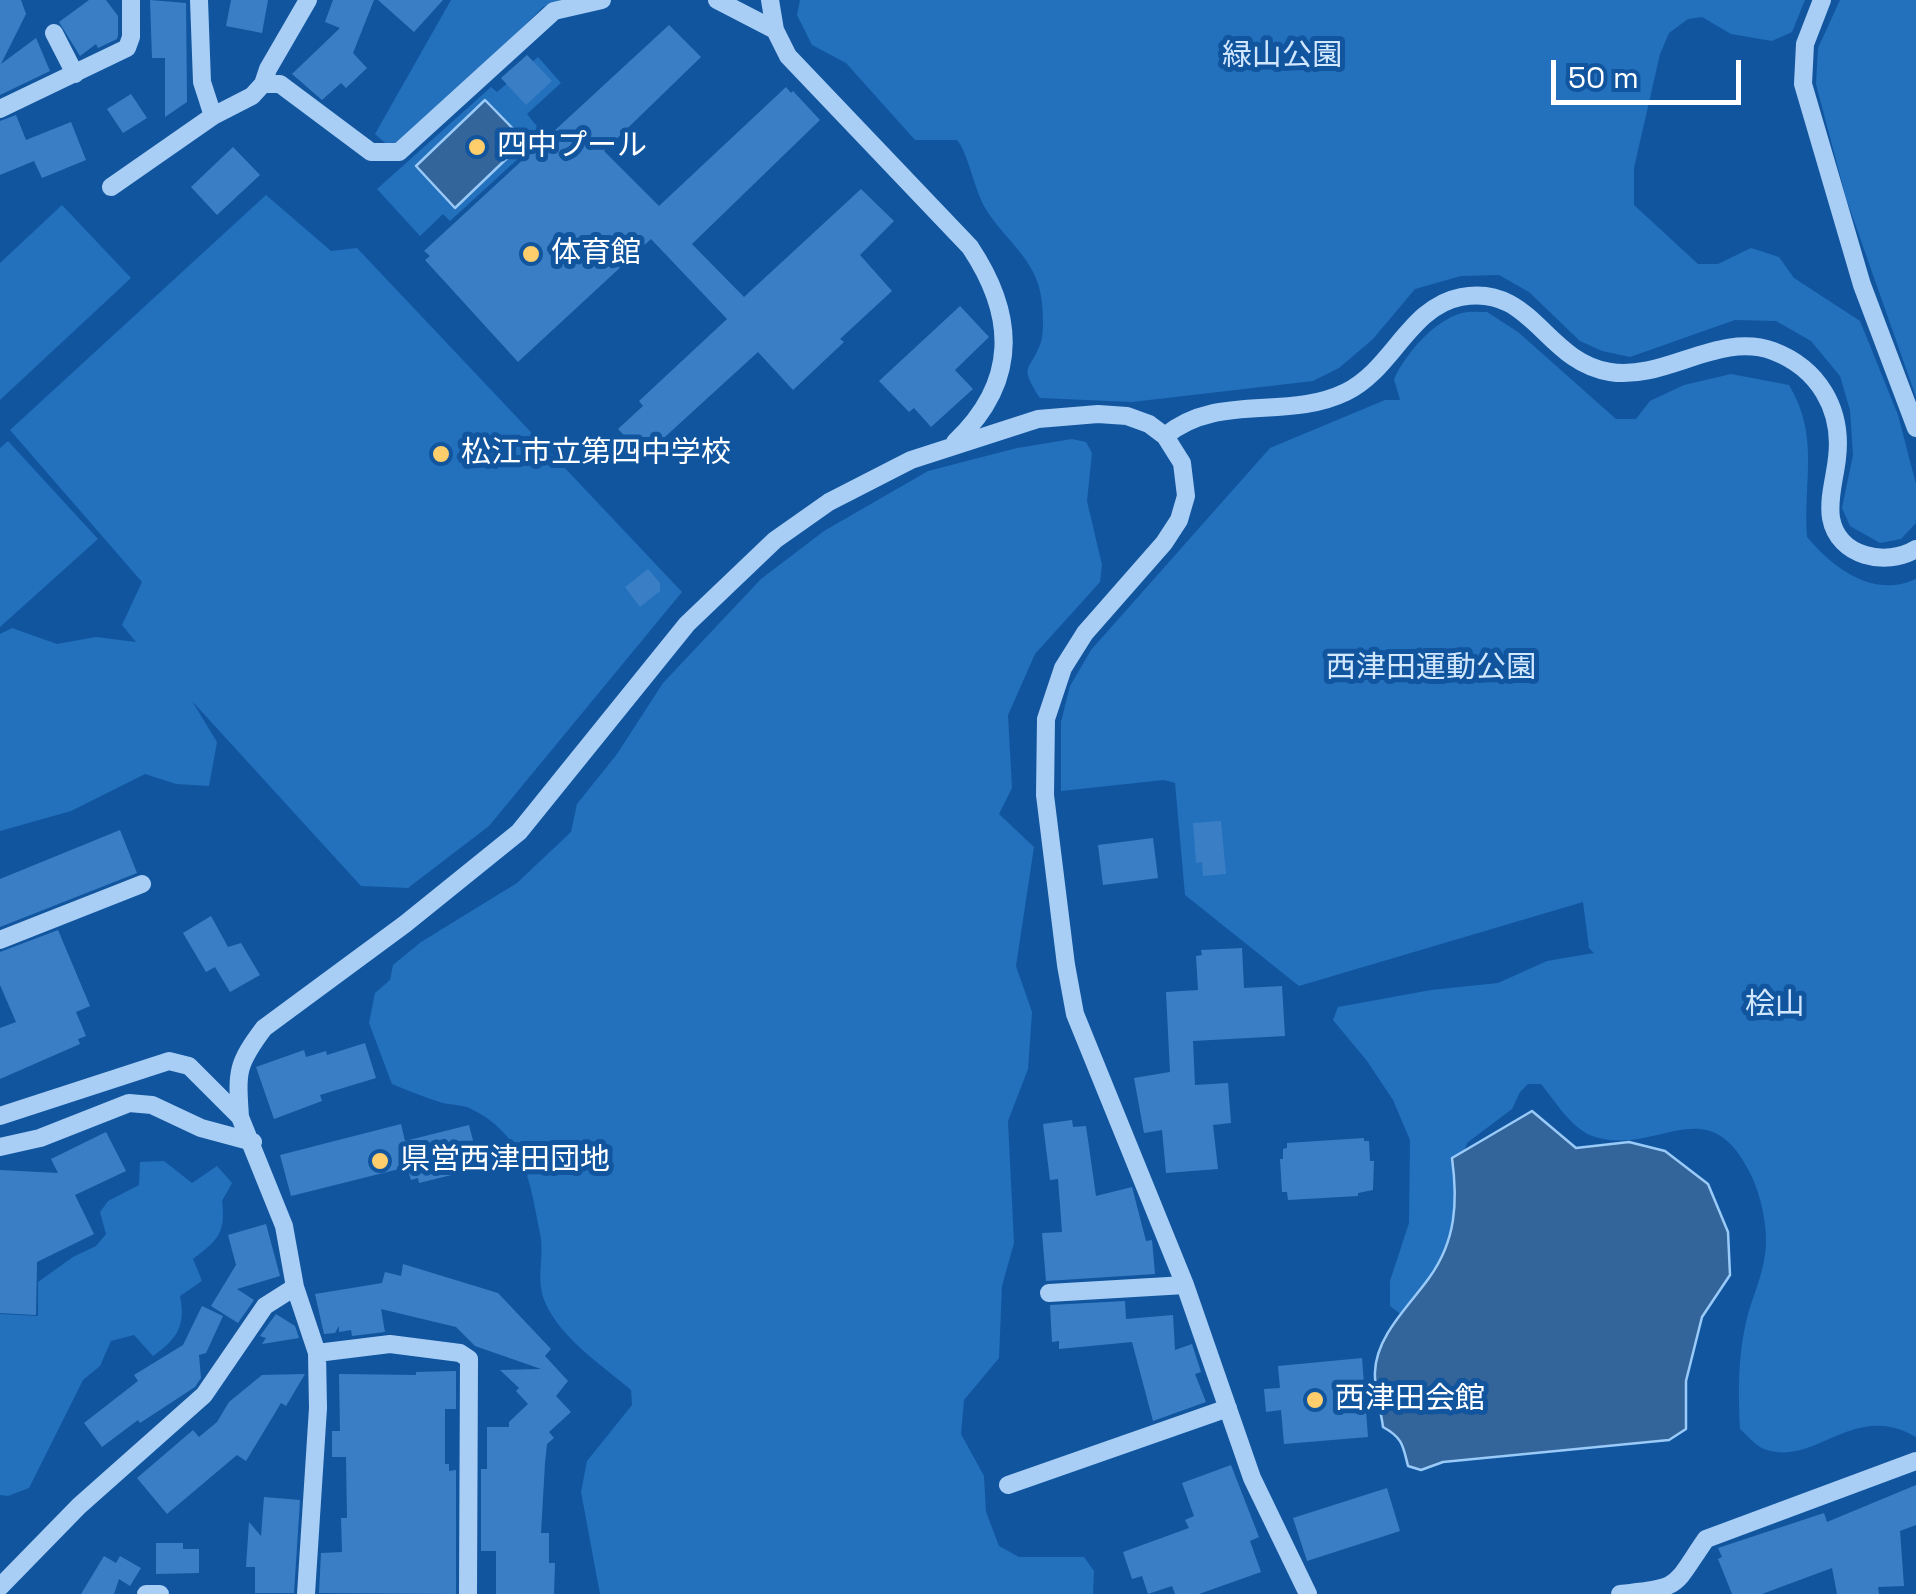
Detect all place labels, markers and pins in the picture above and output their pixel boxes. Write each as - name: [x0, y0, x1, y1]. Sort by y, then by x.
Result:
- place label: 四中プール: [497, 129, 647, 165]
- marker: 四中プール: [466, 136, 488, 158]
- place label: 体育館: [551, 236, 641, 272]
- marker: 体育館: [520, 243, 542, 265]
- place label: 松江市立第四中学校: [461, 436, 731, 472]
- marker: 松江市立第四中学校: [430, 443, 452, 465]
- place label: 県営西津田団地: [400, 1143, 610, 1179]
- marker: 県営西津田団地: [369, 1150, 391, 1172]
- place label: 西津田会館: [1335, 1382, 1485, 1418]
- marker: 西津田会館: [1304, 1389, 1326, 1411]

